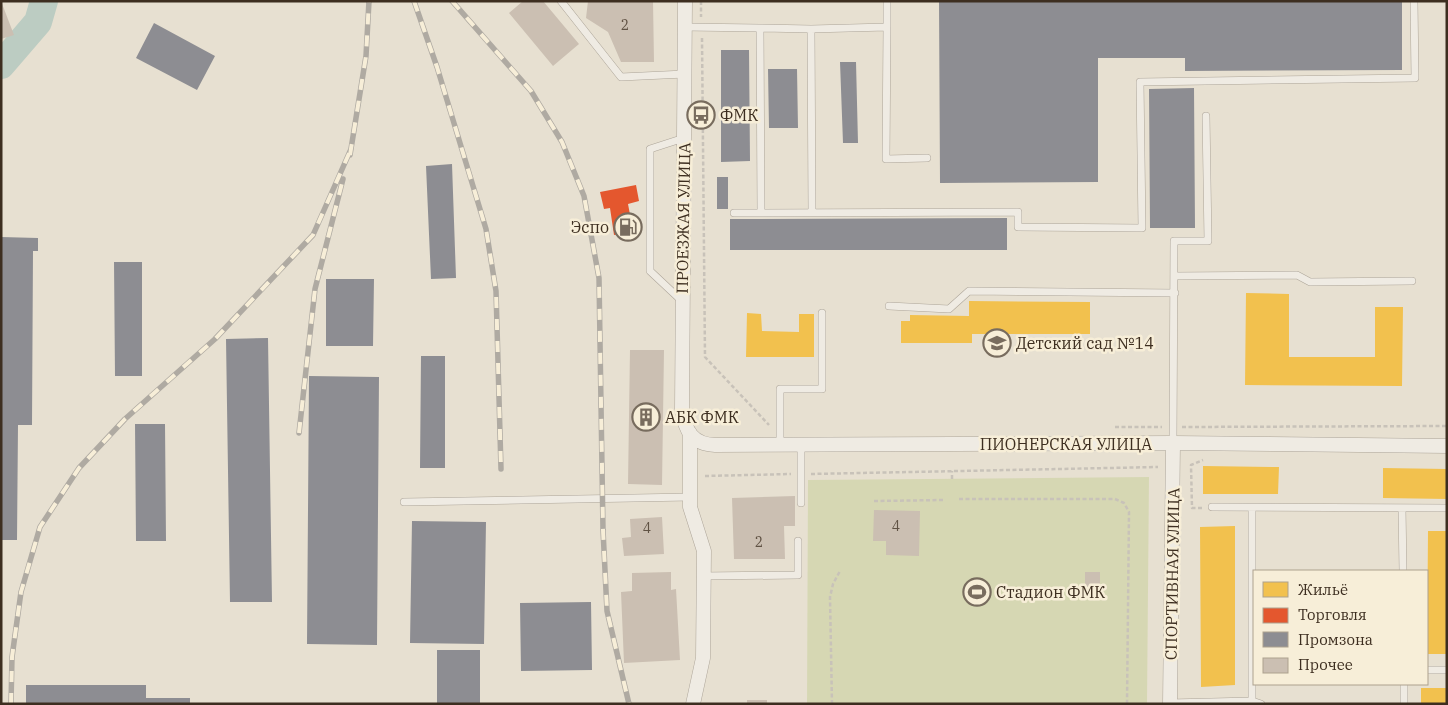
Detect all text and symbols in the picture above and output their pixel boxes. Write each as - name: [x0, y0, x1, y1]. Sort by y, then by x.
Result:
- house number: 2: [621, 16, 629, 34]
- bus stop icon: ФМК: [686, 100, 716, 130]
- place label: ФМК: [720, 105, 758, 125]
- street label: ПРОЕЗЖАЯ УЛИЦА: [672, 142, 694, 294]
- fuel station icon: Эспо: [613, 212, 643, 242]
- place label: Эспо: [571, 217, 609, 237]
- school or university icon: Детский сад №14: [982, 328, 1012, 358]
- place label: Детский сад №14: [1016, 333, 1154, 353]
- building icon: АБК ФМК: [631, 402, 661, 432]
- place label: АБК ФМК: [665, 407, 739, 427]
- street label: ПИОНЕРСКАЯ УЛИЦА: [980, 434, 1152, 454]
- street label: СПОРТИВНАЯ УЛИЦА: [1160, 488, 1184, 660]
- house number: 4: [892, 517, 900, 535]
- house number: 4: [643, 519, 651, 537]
- house number: 2: [755, 533, 763, 551]
- legend: [1253, 570, 1428, 685]
- sports icon: Стадион ФМК: [962, 577, 992, 607]
- text: Жильё: [1298, 580, 1348, 599]
- place label: Стадион ФМК: [996, 582, 1105, 602]
- text: Торговля: [1298, 605, 1367, 624]
- text: Промзона: [1298, 630, 1373, 649]
- text: Прочее: [1298, 655, 1353, 674]

